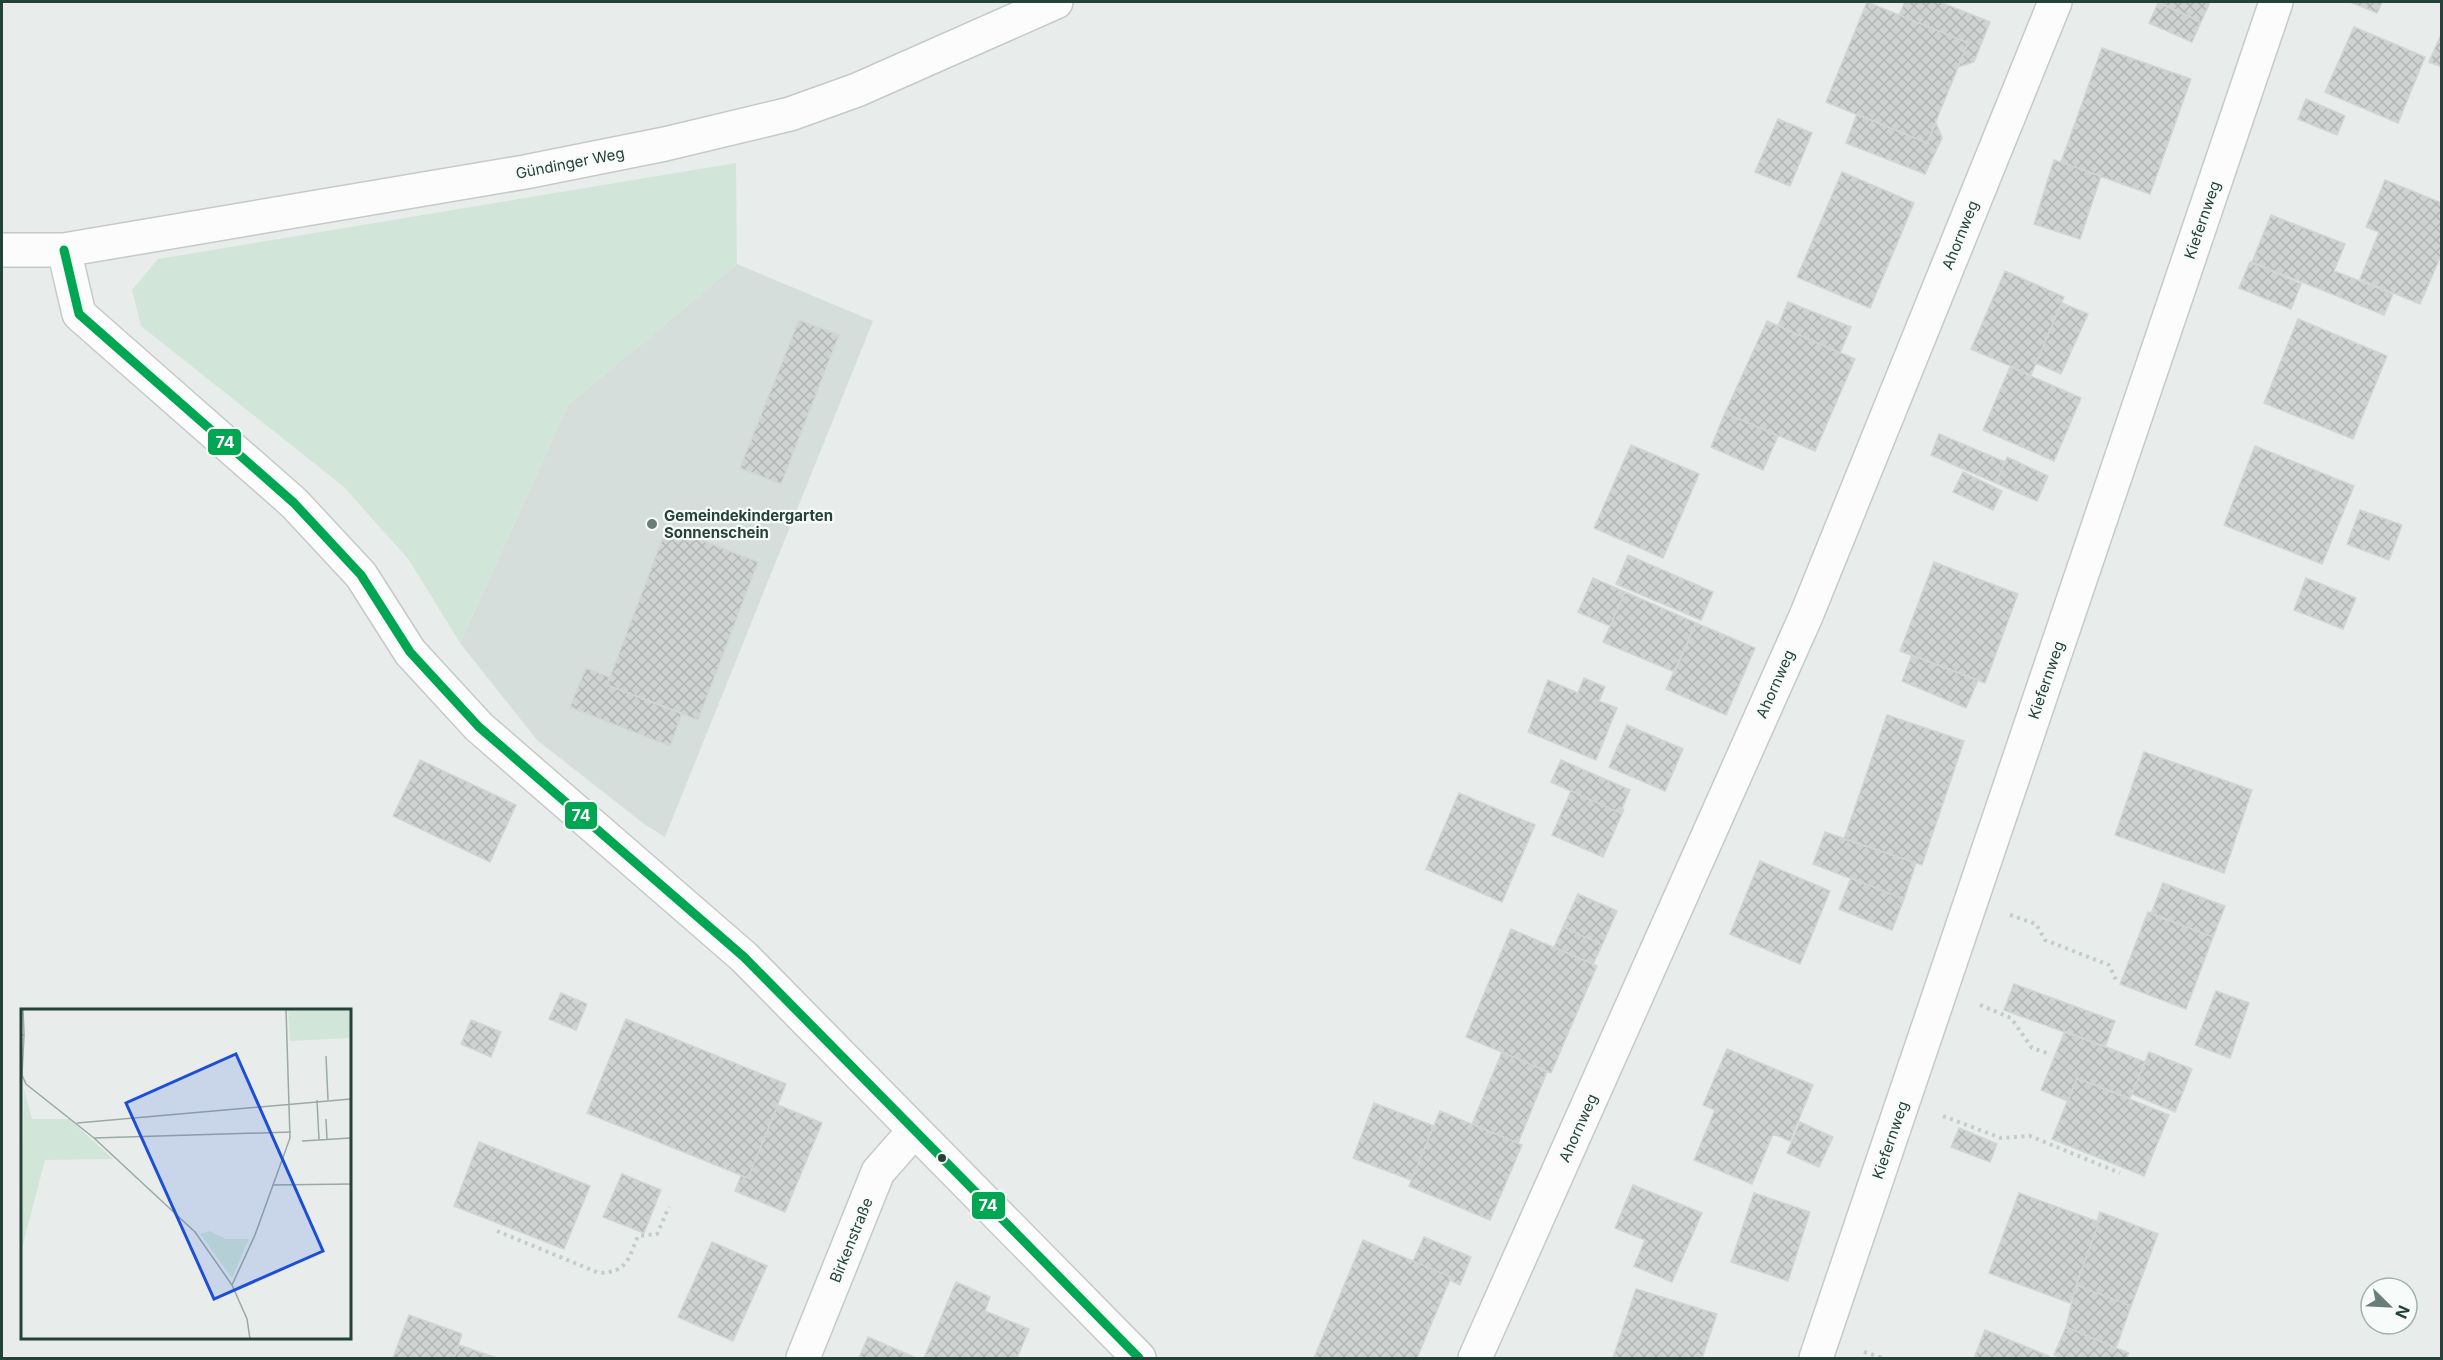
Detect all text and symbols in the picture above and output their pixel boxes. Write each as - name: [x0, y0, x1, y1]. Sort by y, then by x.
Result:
- street label: Gündinger Weg: [514, 143, 626, 183]
- street label: Kiefernweg: [2180, 178, 2224, 262]
- street label: Ahornweg: [1938, 198, 1982, 272]
- line badge: 74: [207, 428, 242, 456]
- text: 74: [215, 432, 235, 452]
- place label: Gemeindekindergarten Sonnenschein: [664, 506, 833, 542]
- marker: Gemeindekindergarten Sonnenschein: [645, 517, 659, 531]
- street label: Kiefernweg: [2024, 638, 2068, 722]
- street label: Ahornweg: [1751, 647, 1799, 721]
- line badge: 74: [564, 801, 598, 830]
- text: 74: [571, 805, 591, 825]
- inset map: [21, 1009, 351, 1339]
- street label: Ahornweg: [1554, 1091, 1602, 1165]
- street label: Kiefernweg: [1868, 1098, 1912, 1182]
- unlabelled marker: [936, 1152, 948, 1164]
- line badge: 74: [971, 1191, 1006, 1220]
- street label: Birkenstraße: [825, 1195, 877, 1285]
- text: 74: [978, 1195, 998, 1215]
- north arrow: [2359, 1276, 2419, 1336]
- text: N: [2391, 1302, 2414, 1322]

